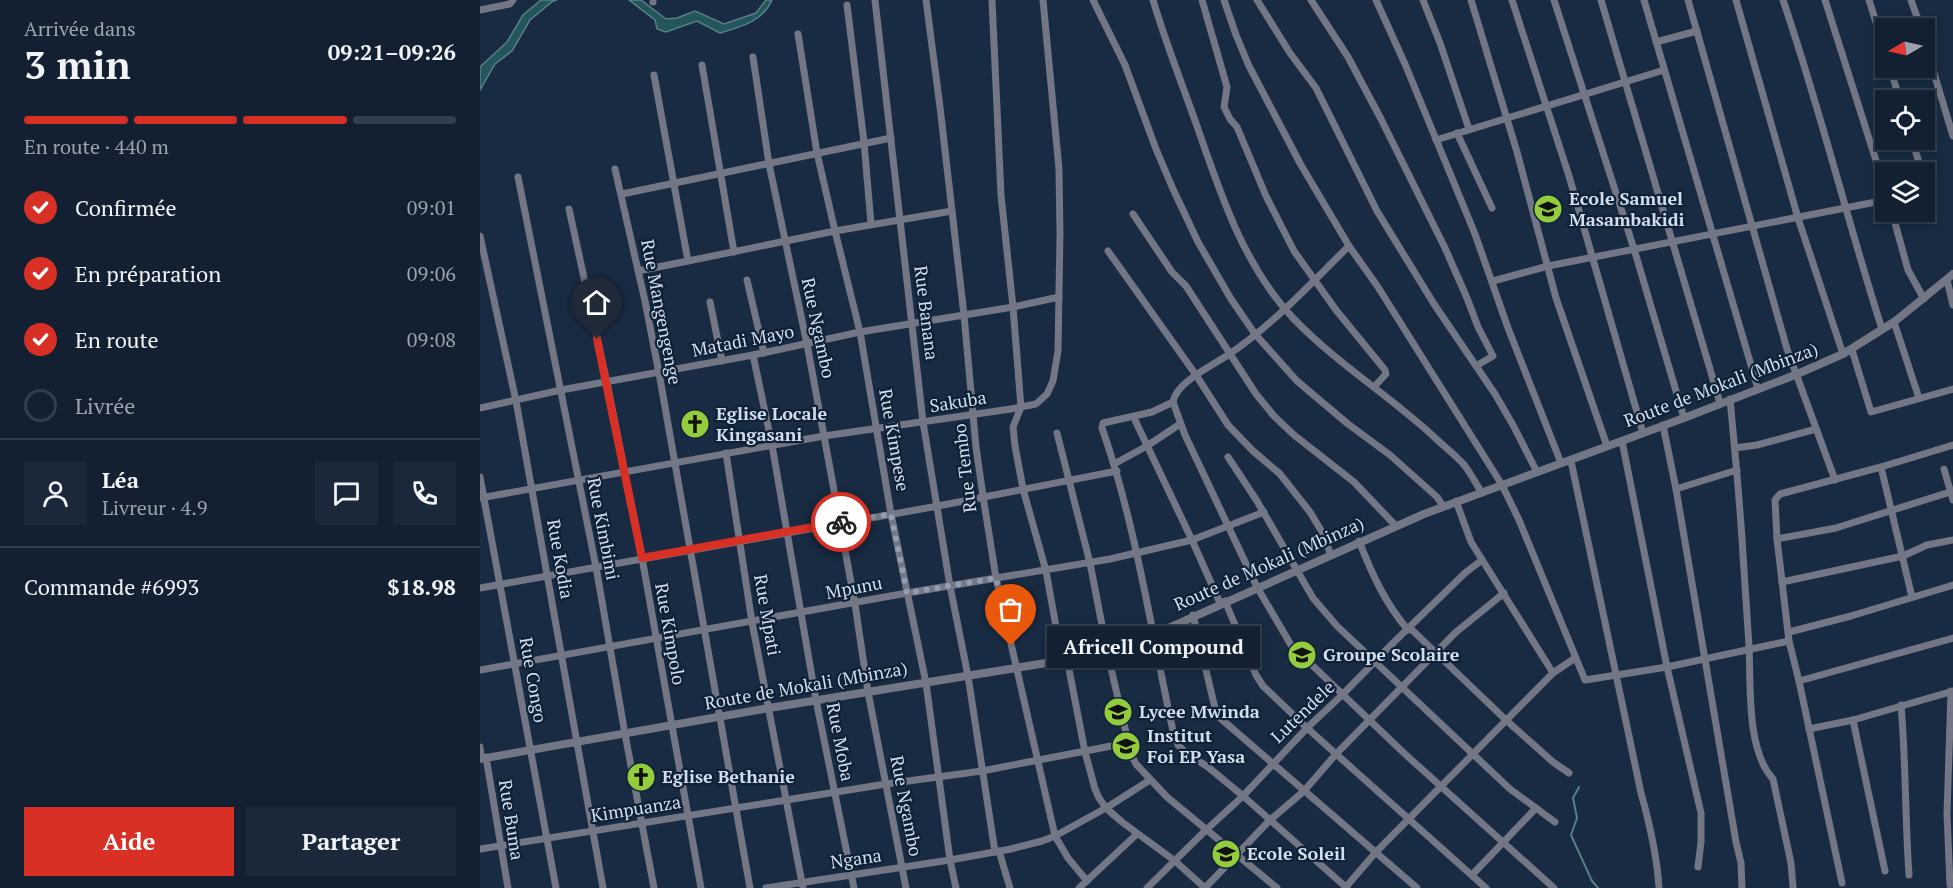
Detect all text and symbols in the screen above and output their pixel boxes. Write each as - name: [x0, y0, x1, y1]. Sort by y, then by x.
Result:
- text: Arrivée dans: [24, 15, 136, 42]
- north arrow: [1875, 18, 1935, 78]
- map controls: [1875, 18, 1935, 222]
- text: 09:21–09:26: [328, 37, 456, 66]
- text: 3 min: [24, 38, 131, 90]
- button: locate: [1875, 90, 1935, 150]
- text: En route · 440 m: [24, 133, 169, 160]
- button: layers: [1875, 162, 1935, 222]
- place label: Ecole Samuel Masambakidi: [1569, 186, 1684, 231]
- icon: check: [24, 191, 57, 224]
- text: Confirmée: [75, 193, 177, 222]
- school or university icon: Ecole Samuel Masambakidi: [1532, 193, 1564, 225]
- text: 09:01: [407, 194, 456, 221]
- street label: Rue Mangengenge: [636, 237, 688, 387]
- icon: check: [24, 257, 57, 290]
- text: En préparation: [75, 259, 221, 288]
- text: 09:06: [407, 260, 456, 287]
- street label: Rue Banana: [909, 264, 945, 361]
- street label: Rue Ngambo: [797, 275, 841, 380]
- pin: [571, 277, 622, 339]
- icon: home: [580, 286, 613, 319]
- street label: Matadi Mayo: [690, 318, 796, 362]
- icon: check: [24, 323, 57, 356]
- text: En route: [75, 325, 159, 354]
- text: 09:08: [407, 326, 456, 353]
- street label: Route de Mokali (Mbinza): [1620, 336, 1821, 432]
- street label: Sakuba: [928, 385, 988, 417]
- street label: Rue Kimpese: [874, 387, 916, 493]
- text: Livrée: [75, 391, 135, 420]
- place label: Eglise Locale Kingasani: [716, 401, 828, 446]
- church icon: Eglise Locale Kingasani: [679, 408, 711, 440]
- street label: Rue Tembo: [947, 422, 981, 514]
- button: person: [24, 462, 87, 525]
- button: chat: [315, 462, 378, 525]
- button: phone: [393, 462, 456, 525]
- text: Léa: [102, 465, 139, 494]
- street label: Rue Kimbimi: [582, 475, 626, 582]
- courier: [811, 492, 871, 552]
- text: Livreur · 4.9: [102, 494, 207, 521]
- icon: bike: [825, 506, 858, 539]
- street label: Route de Mokali (Mbinza): [1170, 510, 1367, 616]
- street label: Rue Kodia: [542, 517, 580, 601]
- street label: Mpunu: [823, 570, 884, 604]
- text: Commande #6993: [24, 572, 199, 601]
- text: $18.98: [387, 572, 456, 601]
- street label: Rue Mpati: [749, 572, 787, 657]
- street label: Rue Kimpolo: [650, 581, 692, 687]
- pin: [985, 584, 1036, 646]
- icon: bag: [994, 593, 1027, 626]
- callout: Africell Compound: [1047, 625, 1260, 667]
- text: Africell Compound: [1063, 633, 1244, 660]
- street label: Rue Congo: [515, 635, 553, 725]
- school or university icon: Groupe Scolaire: [1286, 639, 1318, 671]
- place label: Groupe Scolaire: [1323, 642, 1460, 666]
- street label: Route de Mokali (Mbinza): [702, 655, 909, 715]
- street label: Lutendele: [1265, 675, 1339, 748]
- school or university icon: Lycee Mwinda: [1102, 696, 1134, 728]
- place label: Lycee Mwinda: [1139, 699, 1260, 723]
- street label: Rue Moba: [822, 700, 860, 783]
- place label: Institut Foi EP Yasa: [1147, 723, 1245, 768]
- school or university icon: Institut Foi EP Yasa: [1110, 730, 1142, 762]
- street label: Rue Ngambo: [885, 753, 929, 858]
- church icon: Eglise Bethanie: [625, 761, 657, 793]
- place label: Eglise Bethanie: [662, 764, 795, 788]
- street label: Rue Buma: [494, 778, 530, 862]
- street label: Kimpuanza: [589, 789, 683, 827]
- button: Aide: [24, 807, 234, 876]
- button: Partager: [246, 807, 456, 876]
- school or university icon: Ecole Soleil: [1210, 838, 1242, 870]
- place label: Ecole Soleil: [1247, 841, 1346, 865]
- street label: Ngana: [829, 843, 883, 873]

